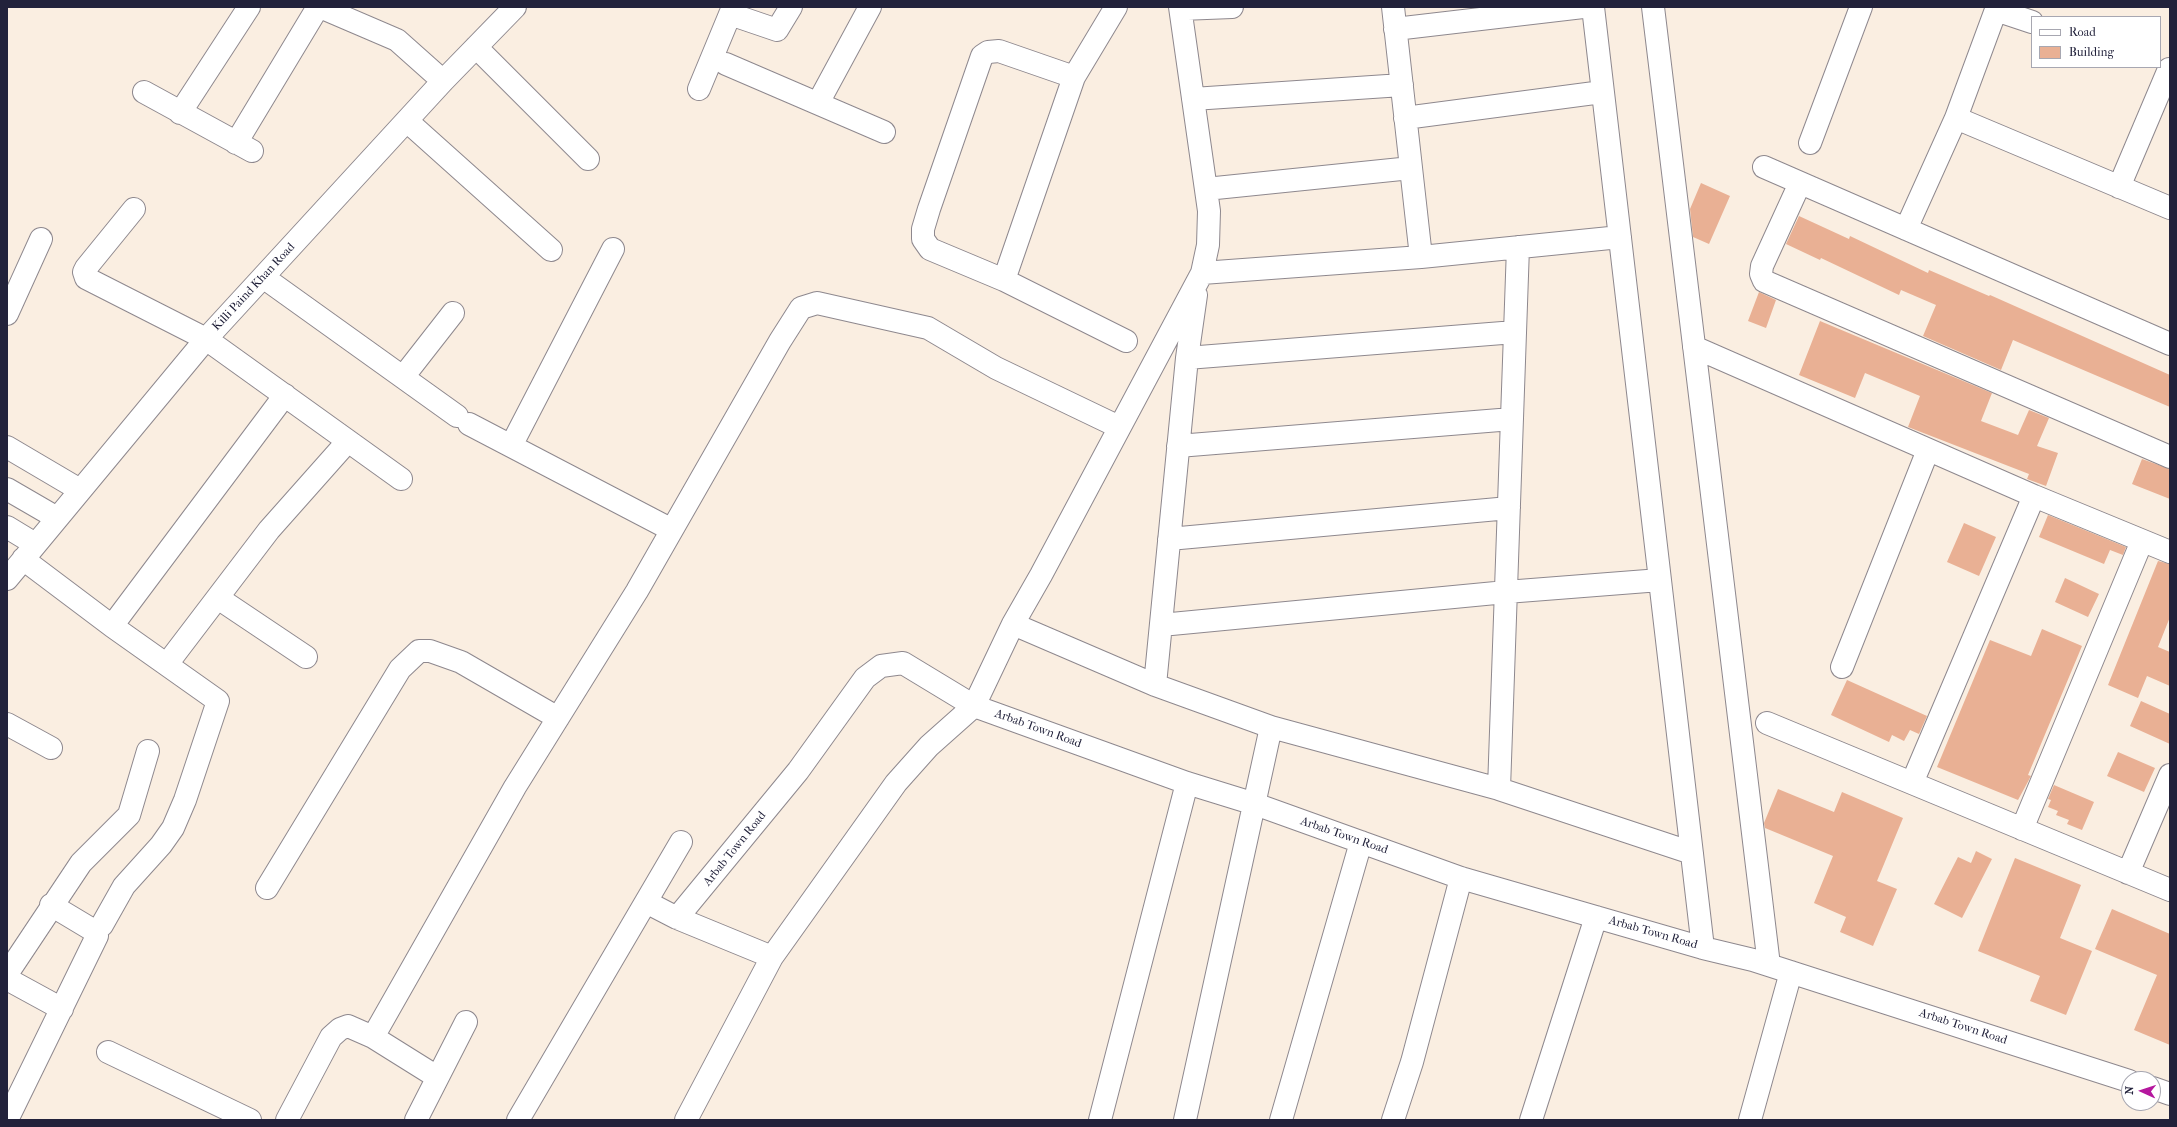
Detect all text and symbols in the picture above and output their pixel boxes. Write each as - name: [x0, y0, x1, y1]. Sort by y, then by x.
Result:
- legend: [2031, 16, 2161, 68]
- text: Road: [2069, 25, 2096, 39]
- text: Building: [2069, 45, 2114, 59]
- street label: Killi Paind Khan Road: [210, 240, 298, 334]
- street label: Arbab Town Road: [993, 707, 1083, 751]
- street label: Arbab Town Road: [701, 809, 769, 889]
- street label: Arbab Town Road: [1298, 814, 1390, 858]
- street label: Arbab Town Road: [1607, 913, 1699, 953]
- street label: Arbab Town Road: [1917, 1006, 2009, 1048]
- north arrow: [2121, 1071, 2161, 1111]
- text: N: [2123, 1086, 2136, 1095]

